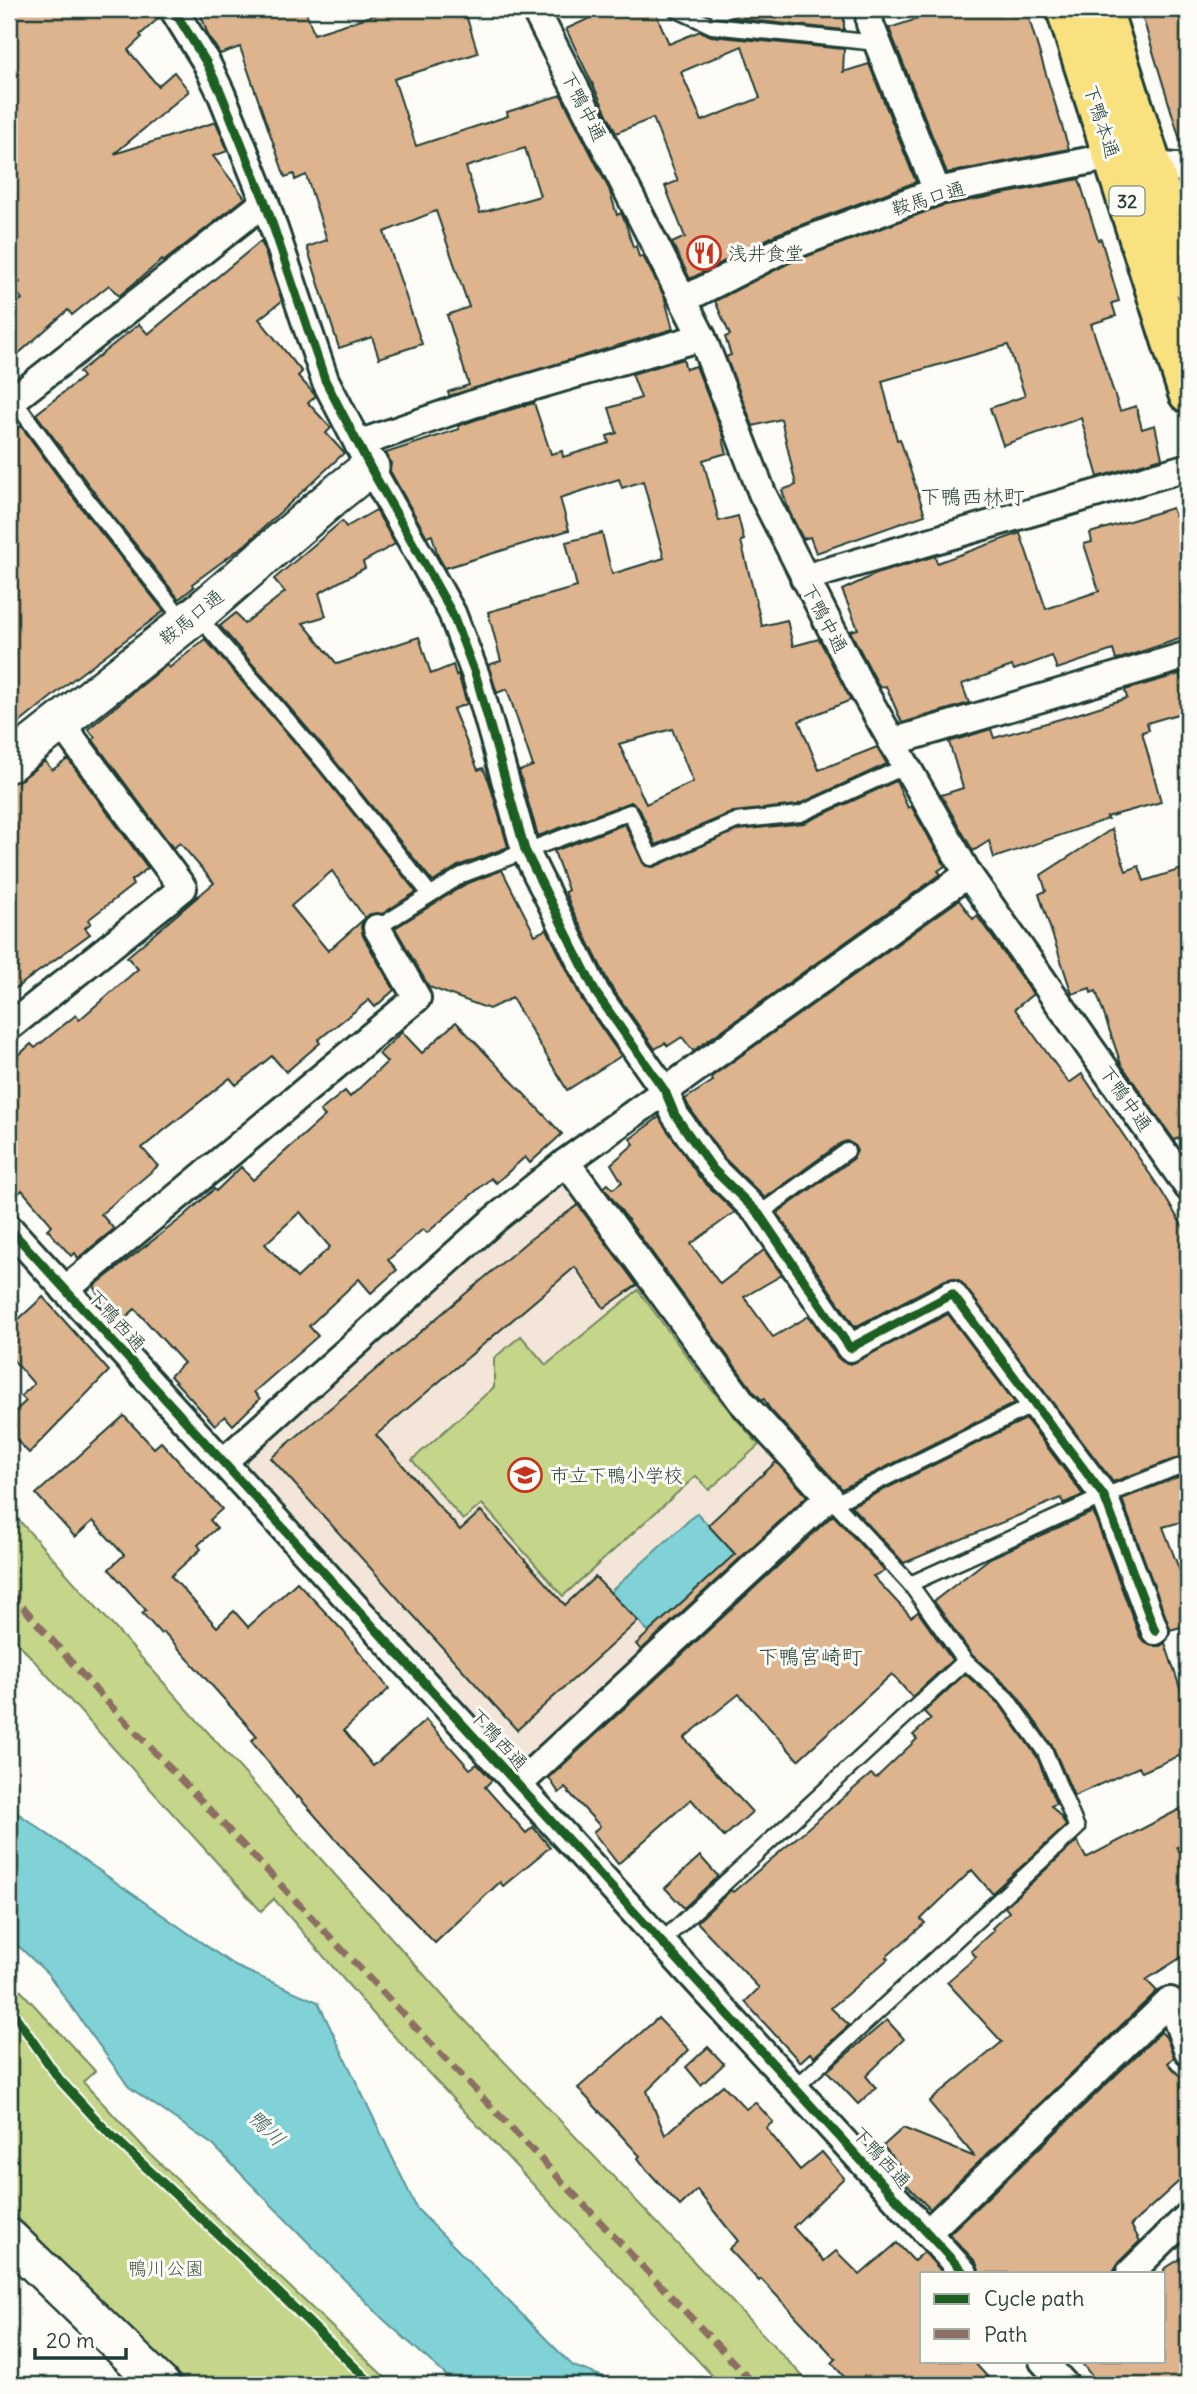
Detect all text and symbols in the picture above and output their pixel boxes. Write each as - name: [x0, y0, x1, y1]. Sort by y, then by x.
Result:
- street label: 下鴨中通: [556, 67, 612, 145]
- street label: 下鴨本通: [1079, 81, 1125, 161]
- street label: 鞍馬口通: [888, 175, 968, 221]
- road number: 32: [1110, 186, 1144, 216]
- restaurant icon: 浅井食堂: [685, 234, 723, 272]
- place label: 浅井食堂: [728, 241, 804, 265]
- district label: 下鴨西林町: [920, 483, 1025, 510]
- street label: 下鴨中通: [797, 579, 853, 657]
- street label: 鞍馬口通: [154, 584, 228, 650]
- street label: 下鴨中通: [1094, 1060, 1158, 1136]
- street label: 下鴨西通: [83, 1284, 151, 1356]
- school or university icon: 市立下鴨小学校: [506, 1456, 544, 1494]
- place label: 市立下鴨小学校: [550, 1463, 683, 1487]
- district label: 下鴨宮崎町: [758, 1643, 863, 1670]
- street label: 下鴨西通: [465, 1703, 533, 1775]
- water label: 鴨川: [243, 2104, 291, 2152]
- street label: 下鴨西通: [848, 2121, 916, 2193]
- park label: 鴨川公園: [128, 2256, 204, 2280]
- legend: [920, 2272, 1166, 2362]
- text: Cycle path: [984, 2285, 1084, 2312]
- scale bar: [35, 2317, 126, 2361]
- text: Path: [984, 2321, 1027, 2348]
- text: 20 m: [46, 2327, 95, 2354]

